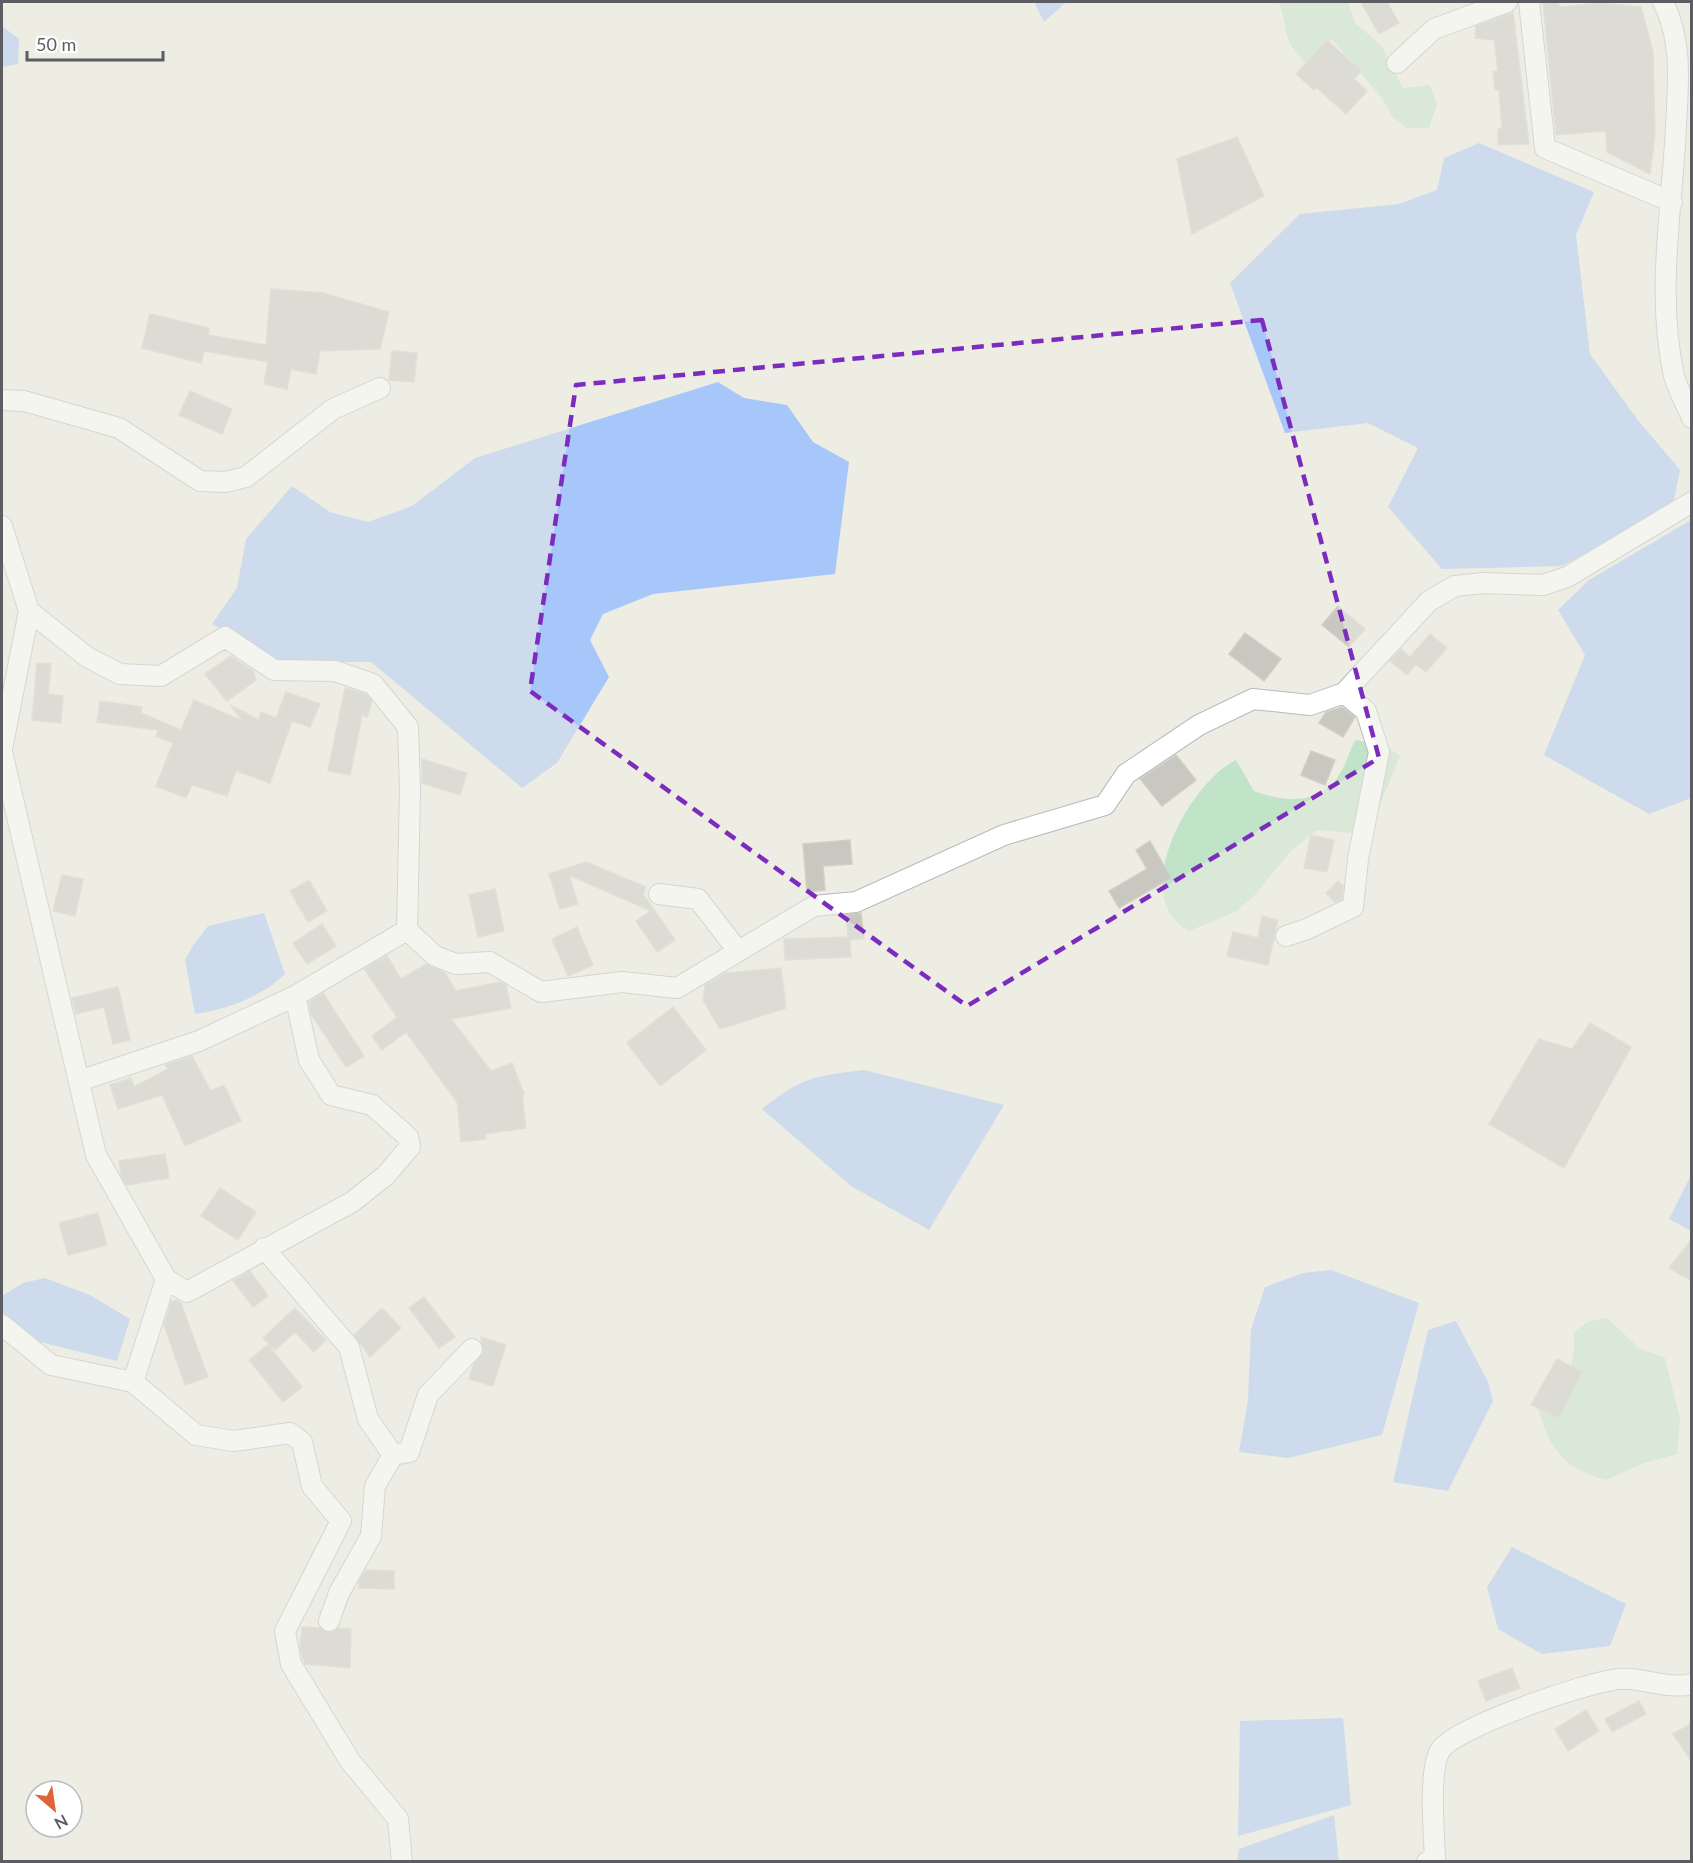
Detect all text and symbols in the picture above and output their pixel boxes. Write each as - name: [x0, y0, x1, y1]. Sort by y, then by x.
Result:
- scale bar: [27, 24, 164, 62]
- text: 50 m: [36, 33, 76, 55]
- north arrow: [24, 1779, 84, 1839]
- text: N: [52, 1811, 72, 1834]

